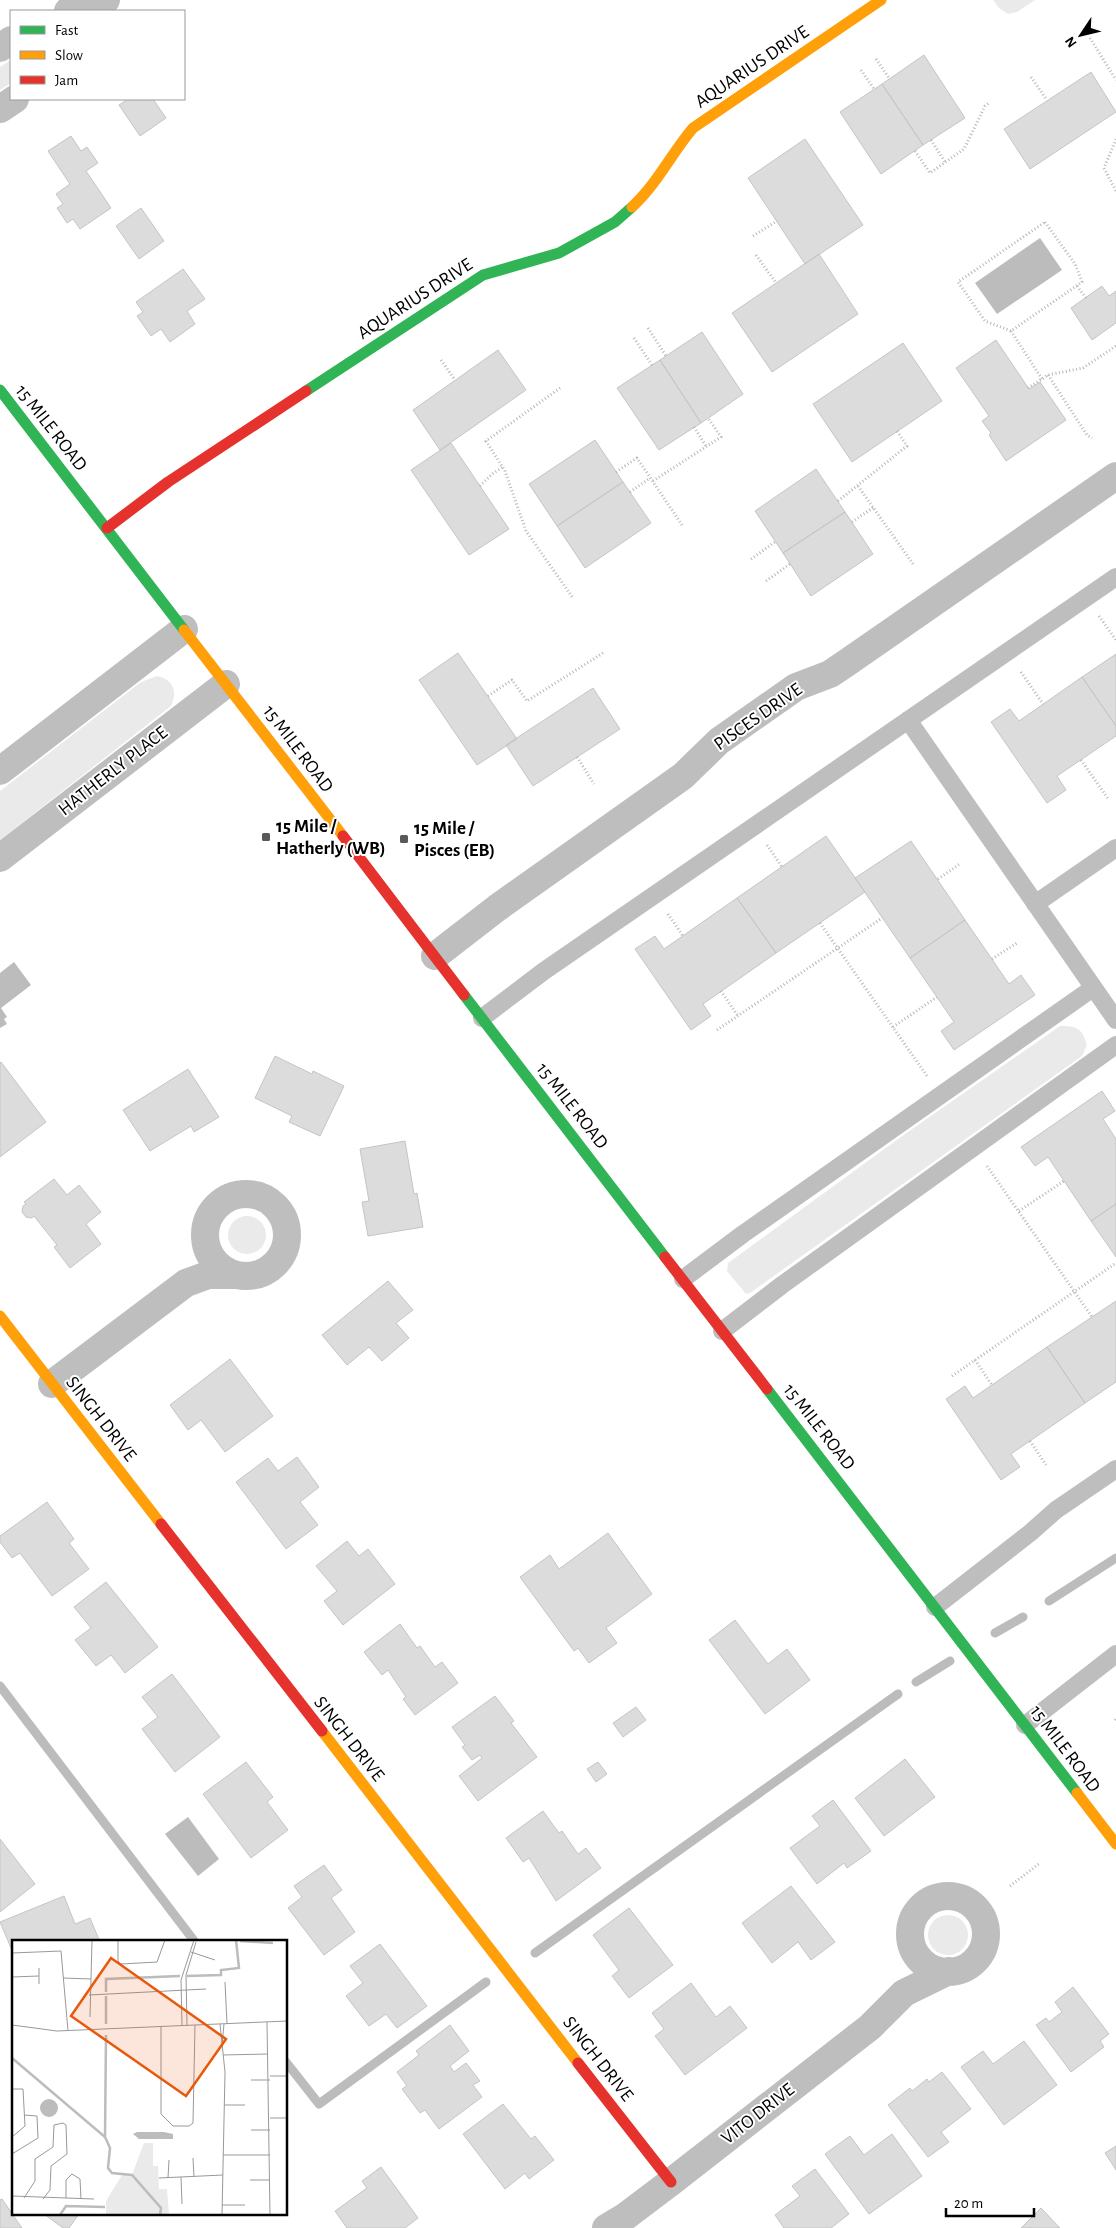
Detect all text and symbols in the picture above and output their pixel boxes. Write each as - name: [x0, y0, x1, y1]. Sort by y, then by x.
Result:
- legend: [10, 10, 185, 100]
- north arrow: [1056, 10, 1106, 60]
- street label: AQUARIUS DRIVE: [692, 22, 812, 112]
- text: Fast: [55, 23, 79, 38]
- text: N: [1063, 34, 1080, 50]
- text: Slow: [55, 48, 83, 63]
- text: Jam: [55, 73, 78, 88]
- street label: AQUARIUS DRIVE: [354, 255, 476, 343]
- street label: 15 MILE ROAD: [12, 381, 90, 475]
- street label: PISCES DRIVE: [711, 680, 805, 754]
- street label: 15 MILE ROAD: [259, 702, 337, 796]
- street label: HATHERLY PLACE: [55, 723, 171, 819]
- place label: 15 Mile / Hatherly (WB): [276, 817, 386, 858]
- place label: 15 Mile / Pisces (EB): [414, 819, 495, 860]
- marker: 15 Mile / Hatherly (WB): [260, 831, 272, 843]
- marker: 15 Mile / Pisces (EB): [398, 833, 410, 845]
- street label: 15 MILE ROAD: [533, 1059, 611, 1153]
- street label: SINGH DRIVE: [62, 1373, 140, 1465]
- street label: 15 MILE ROAD: [780, 1380, 858, 1474]
- street label: SINGH DRIVE: [310, 1693, 388, 1785]
- street label: 15 MILE ROAD: [1026, 1702, 1104, 1796]
- inset map: [12, 1940, 288, 2216]
- street label: SINGH DRIVE: [559, 2013, 637, 2105]
- street label: VITO DRIVE: [718, 2080, 798, 2148]
- scale bar: [946, 2186, 1034, 2218]
- text: 20 m: [954, 2196, 983, 2211]

